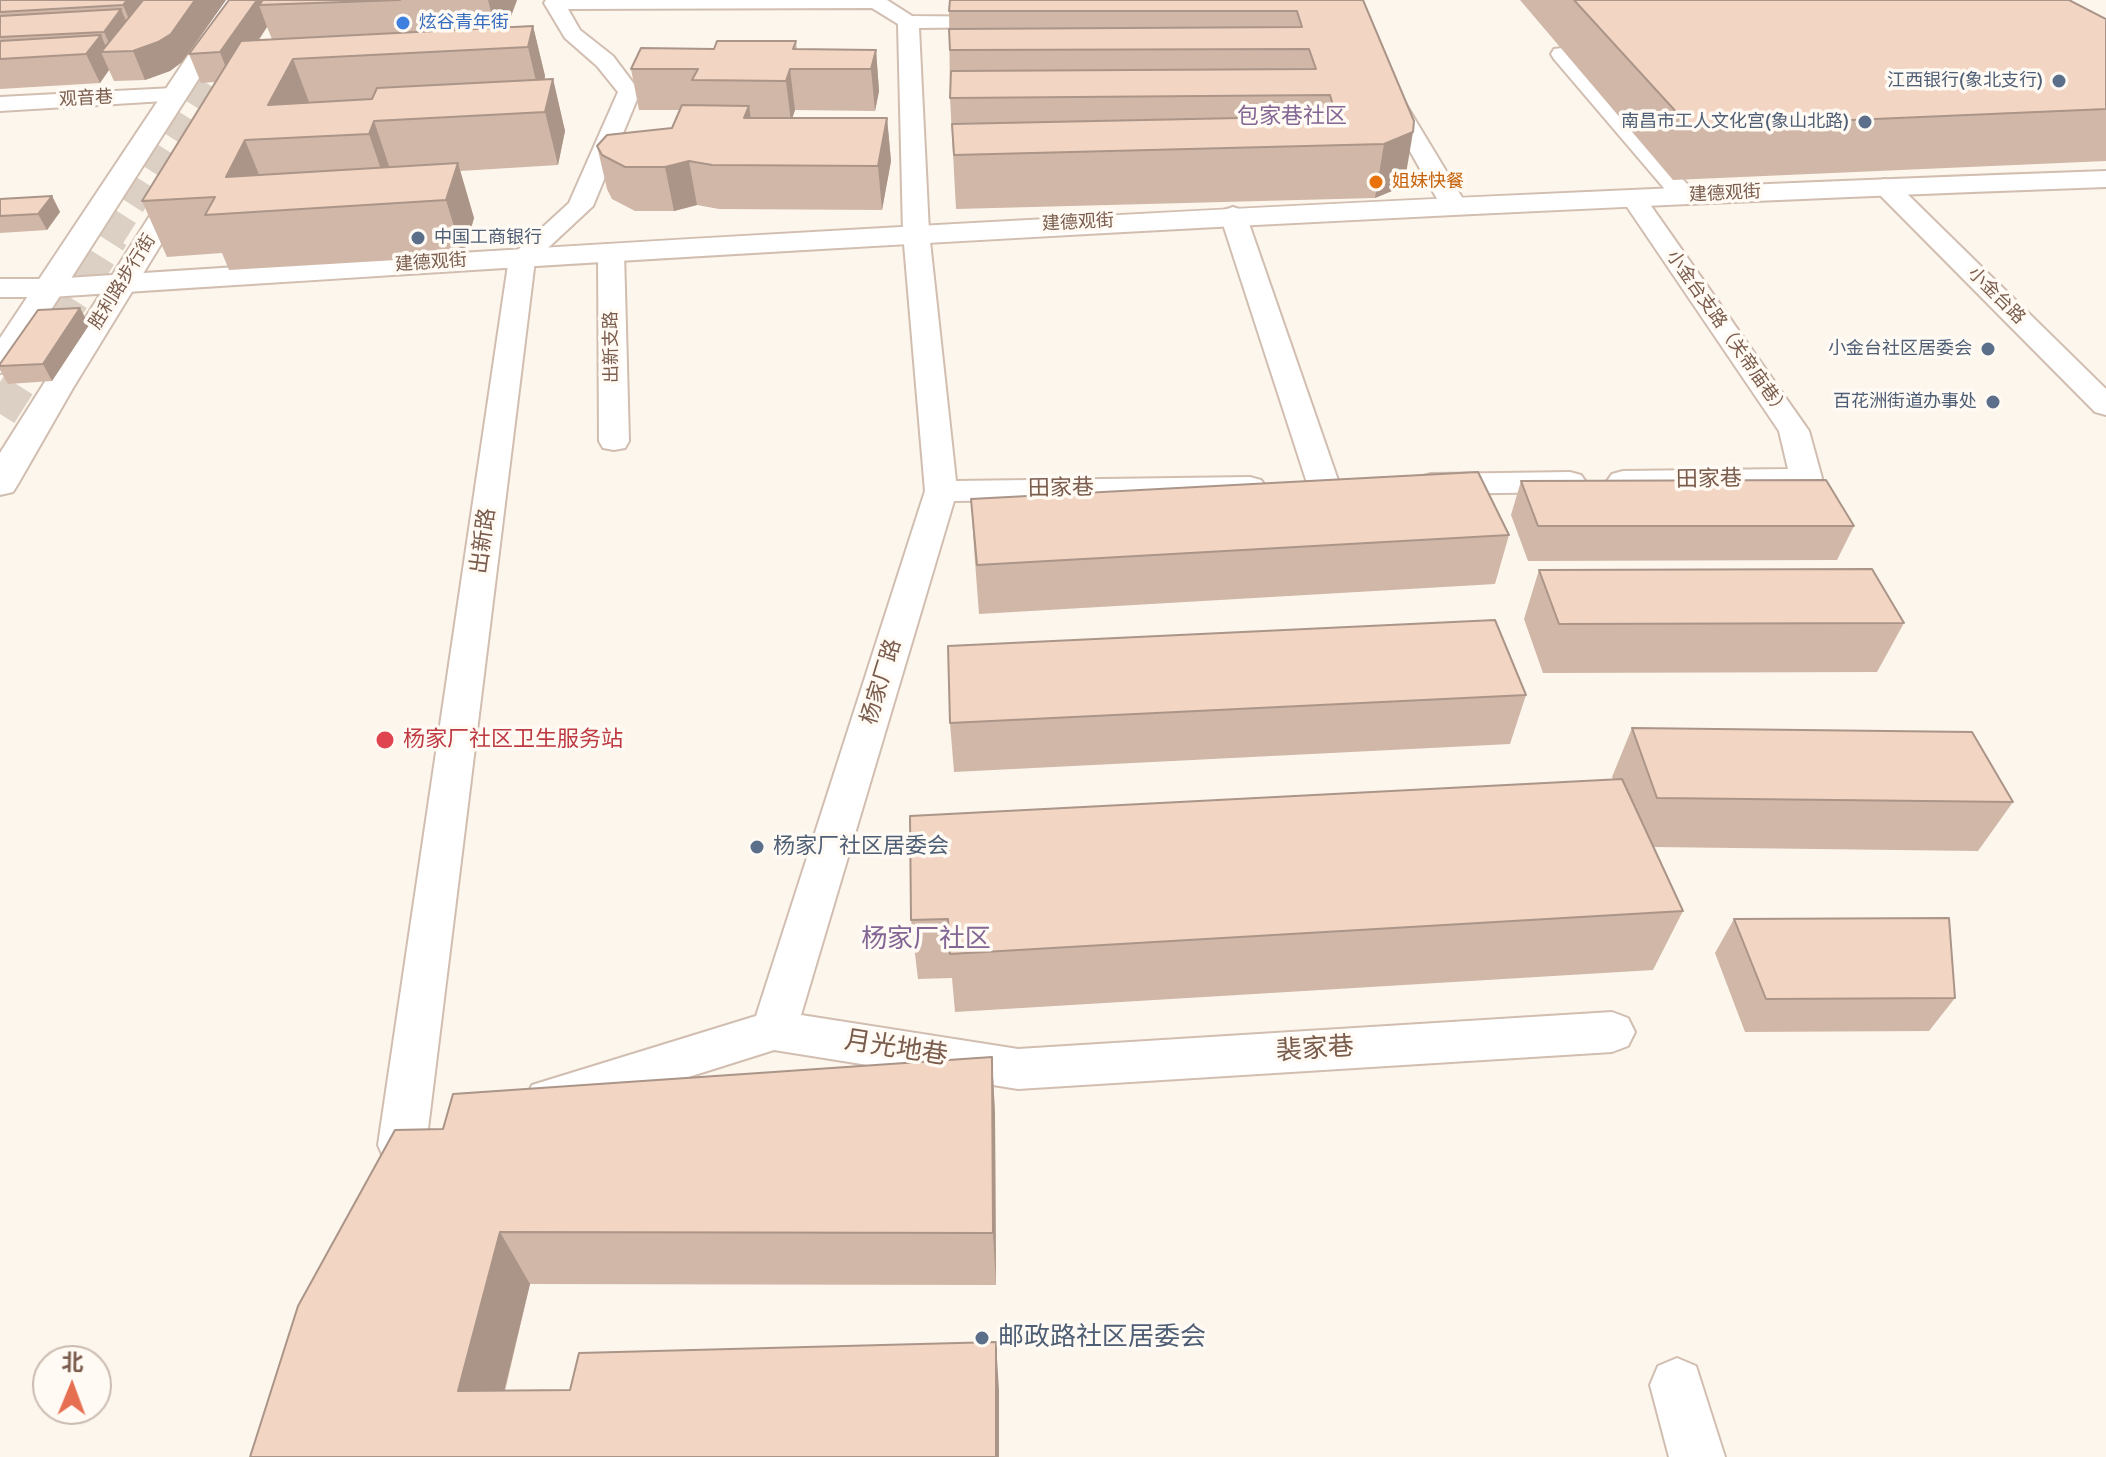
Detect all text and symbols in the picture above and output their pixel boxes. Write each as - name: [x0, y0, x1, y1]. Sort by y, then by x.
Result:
- place label: 炫谷青年街: [419, 12, 509, 34]
- marker: 炫谷青年街: [394, 14, 412, 32]
- place label: 江西银行(象北支行): [1887, 70, 2043, 92]
- marker: 江西银行(象北支行): [2050, 72, 2068, 90]
- street label: 观音巷: [58, 87, 114, 111]
- district label: 包家巷社区: [1237, 104, 1347, 130]
- place label: 南昌市工人文化宫(象山北路): [1621, 111, 1849, 133]
- marker: 南昌市工人文化宫(象山北路): [1856, 113, 1874, 131]
- place label: 姐妹快餐: [1392, 171, 1464, 193]
- marker: 姐妹快餐: [1367, 173, 1385, 191]
- street label: 建德观街: [1688, 181, 1762, 207]
- street label: 建德观街: [1041, 210, 1115, 236]
- place label: 中国工商银行: [434, 227, 542, 249]
- marker: 中国工商银行: [409, 229, 427, 247]
- street label: 胜利路步行街: [85, 230, 161, 334]
- street label: 小金台支路（关帝庙巷）: [1661, 247, 1793, 421]
- street label: 建德观街: [394, 250, 468, 276]
- street label: 小金台路: [1963, 263, 2029, 329]
- street label: 出新支路: [601, 311, 623, 383]
- place label: 小金台社区居委会: [1828, 338, 1972, 360]
- marker: 小金台社区居委会: [1979, 340, 1997, 358]
- place label: 百花洲街道办事处: [1833, 391, 1977, 413]
- marker: 百花洲街道办事处: [1984, 393, 2002, 411]
- street label: 田家巷: [1676, 466, 1742, 494]
- street label: 田家巷: [1028, 475, 1094, 503]
- street label: 出新路: [466, 506, 502, 576]
- street label: 杨家厂路: [857, 636, 907, 728]
- place label: 杨家厂社区卫生服务站: [403, 727, 623, 753]
- marker: 杨家厂社区卫生服务站: [374, 729, 396, 751]
- place label: 杨家厂社区居委会: [773, 834, 949, 860]
- marker: 杨家厂社区居委会: [748, 838, 766, 856]
- district label: 杨家厂社区: [861, 924, 991, 956]
- street label: 月光地巷: [842, 1025, 950, 1073]
- street label: 裴家巷: [1275, 1032, 1355, 1068]
- place label: 邮政路社区居委会: [998, 1322, 1206, 1354]
- marker: 邮政路社区居委会: [973, 1329, 991, 1347]
- north arrow: [32, 1345, 112, 1425]
- text: 北: [61, 1349, 84, 1376]

